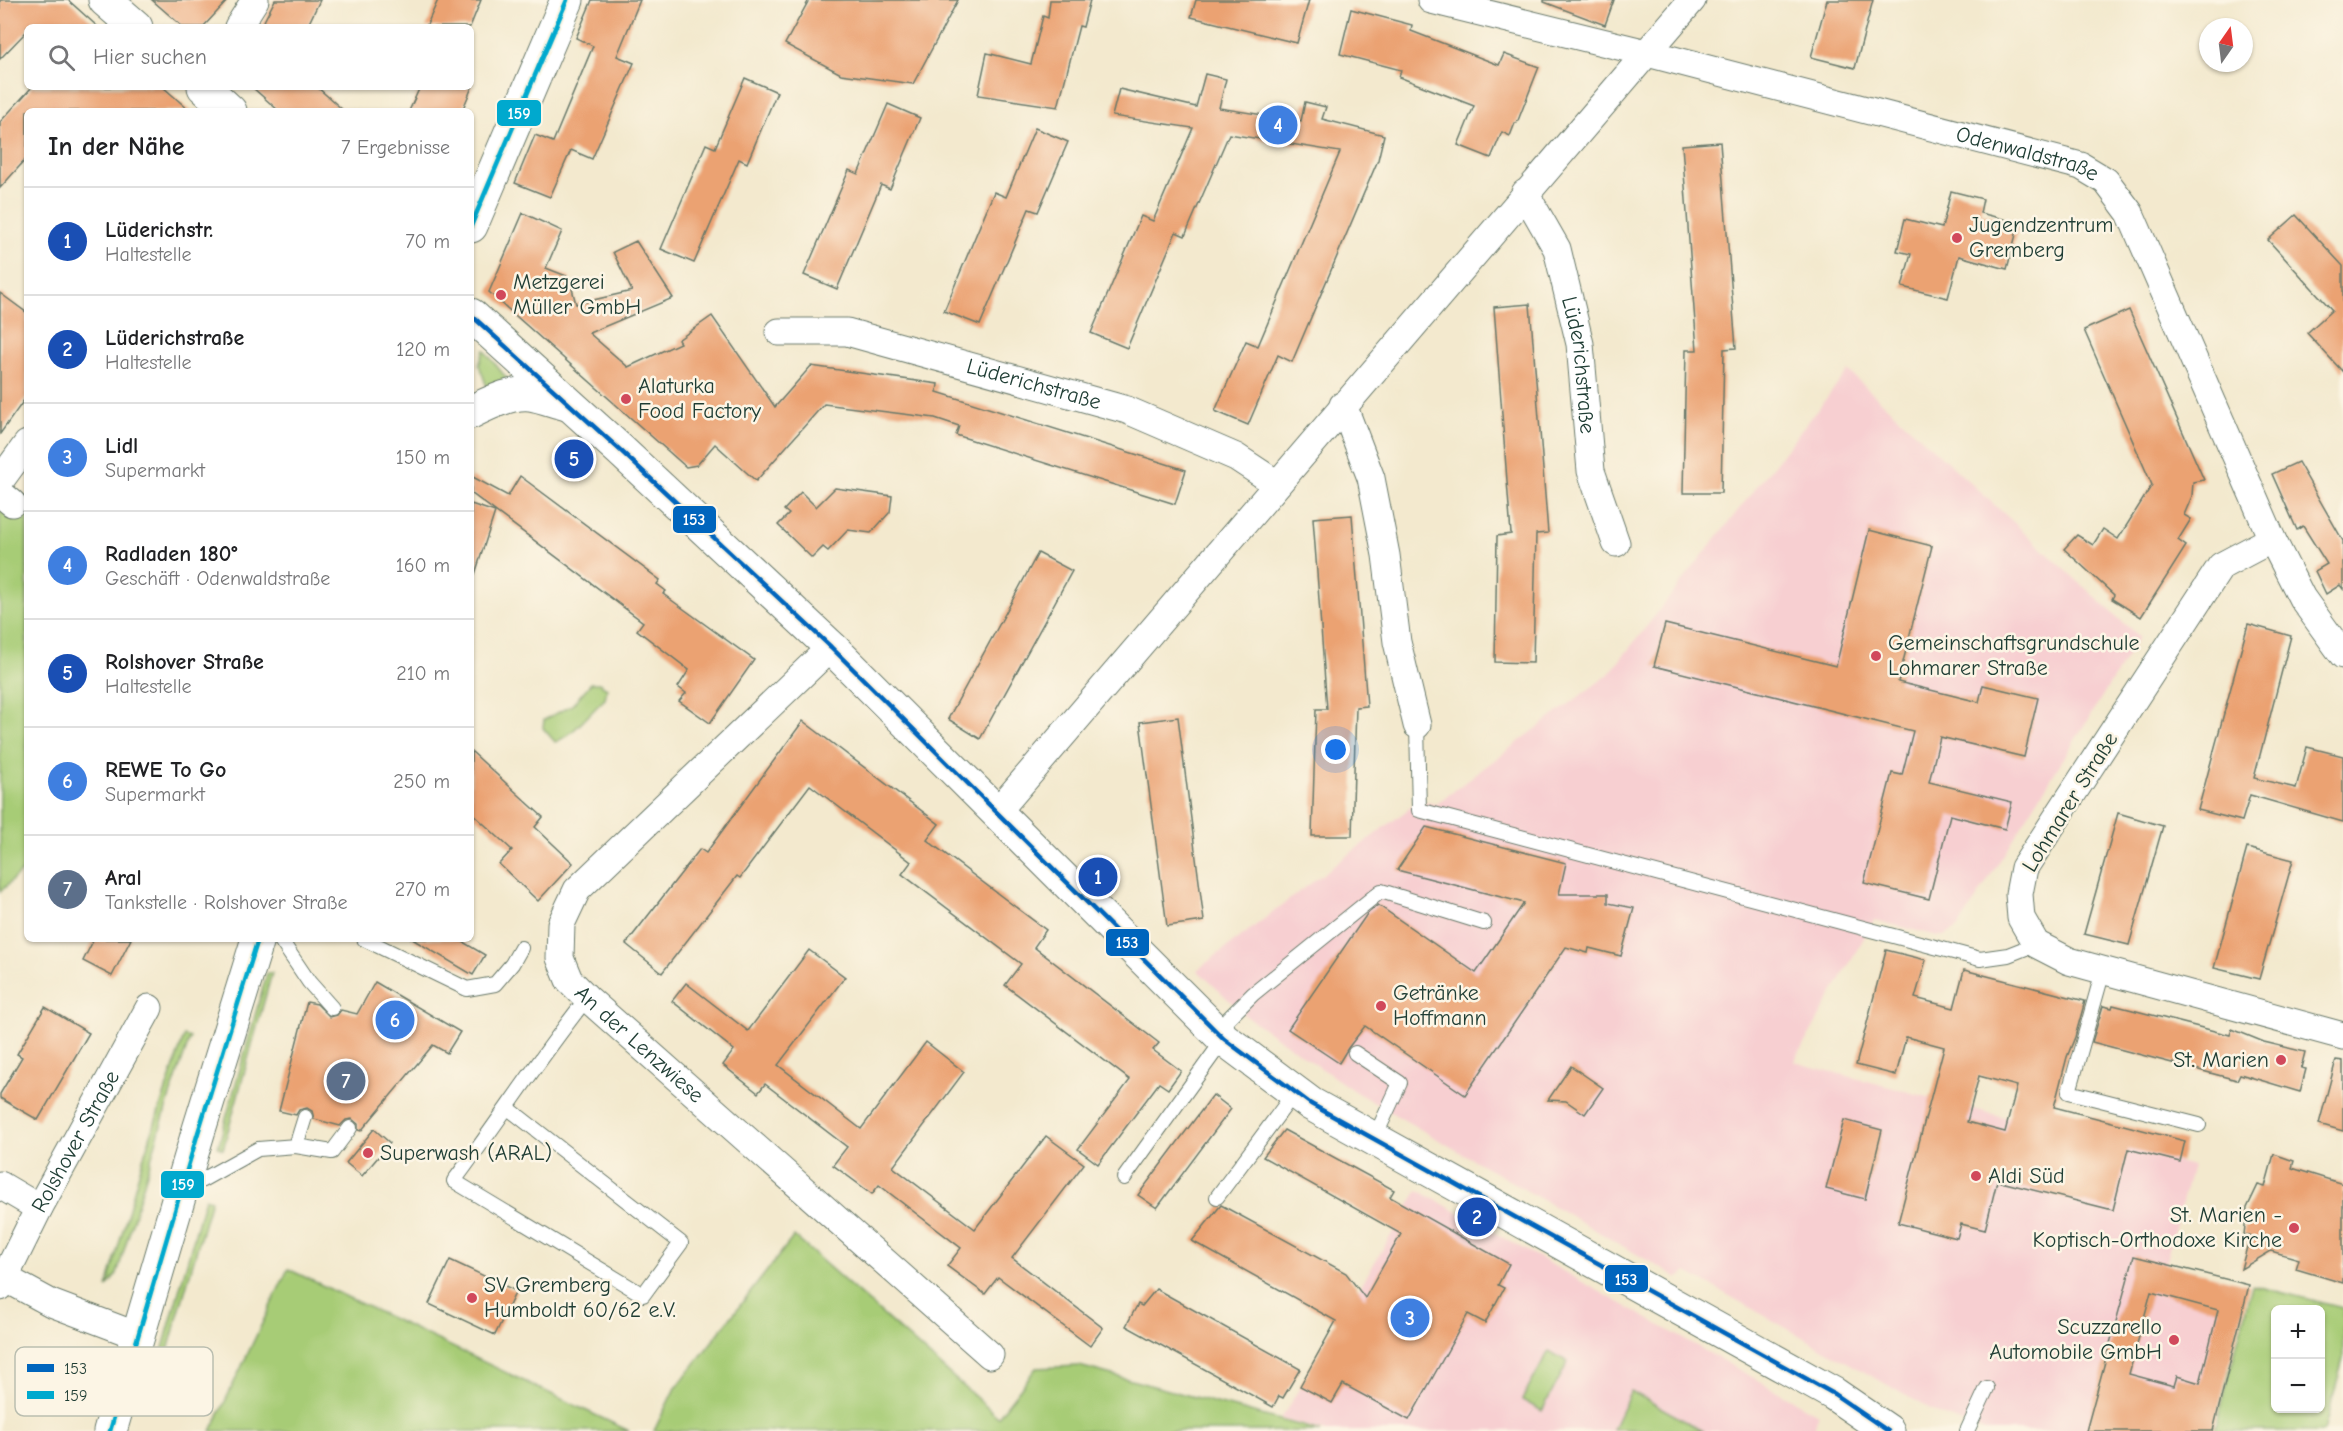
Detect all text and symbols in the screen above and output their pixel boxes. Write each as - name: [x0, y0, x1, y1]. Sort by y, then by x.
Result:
- north arrow: [2199, 18, 2253, 72]
- search box: [24, 24, 474, 90]
- icon: search: [45, 41, 78, 74]
- text: Hier suchen: [93, 44, 207, 70]
- line badge: 159: [496, 99, 542, 127]
- pin: 4: [1258, 102, 1298, 148]
- text: 159: [507, 105, 531, 123]
- street label: Odenwaldstraße: [1953, 121, 2104, 187]
- text: In der Nähe: [48, 132, 185, 162]
- text: 7 Ergebnisse: [341, 136, 450, 159]
- place label: Jugendzentrum Gremberg: [1969, 212, 2114, 263]
- text: Lüderichstr.: [105, 217, 213, 243]
- text: 1: [64, 230, 71, 253]
- text: 70 m: [405, 230, 450, 253]
- marker: Jugendzentrum Gremberg: [1950, 231, 1964, 245]
- text: Haltestelle: [105, 243, 192, 266]
- place label: Metzgerei Müller GmbH: [513, 269, 641, 320]
- marker: Metzgerei Müller GmbH: [494, 288, 508, 302]
- street label: Lüderichstraße: [1556, 294, 1601, 435]
- text: Lüderichstraße: [105, 325, 244, 351]
- text: 2: [63, 338, 72, 361]
- text: 120 m: [396, 338, 450, 361]
- text: Haltestelle: [105, 351, 192, 374]
- street label: Lüderichstraße: [964, 353, 1104, 415]
- place label: Alaturka Food Factory: [638, 373, 761, 424]
- marker: Alaturka Food Factory: [619, 392, 633, 406]
- text: Lidl: [105, 433, 138, 459]
- pin: 5: [554, 436, 594, 482]
- text: 3: [63, 446, 72, 469]
- text: 150 m: [396, 446, 450, 469]
- text: Supermarkt: [105, 459, 205, 482]
- line badge: 153: [672, 505, 717, 534]
- text: 153: [683, 511, 705, 529]
- text: Radladen 180°: [105, 541, 237, 567]
- text: 4: [63, 554, 72, 577]
- text: 160 m: [396, 554, 450, 577]
- text: Geschäft · Odenwaldstraße: [105, 567, 330, 590]
- place label: Gemeinschaftsgrundschule Lohmarer Straße: [1888, 630, 2140, 681]
- text: Rolshover Straße: [105, 649, 264, 675]
- marker: Gemeinschaftsgrundschule Lohmarer Straße: [1869, 649, 1883, 663]
- text: 5: [62, 662, 73, 685]
- text: 210 m: [396, 662, 450, 685]
- text: Haltestelle: [105, 675, 192, 698]
- street label: Lohmarer Straße: [2017, 727, 2123, 877]
- your location: [1321, 735, 1350, 764]
- text: REWE To Go: [105, 757, 226, 783]
- text: 6: [62, 770, 73, 793]
- text: 250 m: [393, 770, 450, 793]
- text: Supermarkt: [105, 783, 205, 806]
- pin: 1: [1078, 854, 1118, 900]
- text: Aral: [105, 865, 142, 891]
- text: 7: [63, 878, 72, 901]
- text: 270 m: [395, 878, 450, 901]
- text: Tankstelle · Rolshover Straße: [105, 891, 348, 914]
- line badge: 153: [1105, 928, 1150, 957]
- text: 153: [1116, 934, 1138, 952]
- street label: An der Lenzwiese: [569, 980, 709, 1108]
- place label: Getränke Hoffmann: [1393, 980, 1487, 1031]
- pin: 6: [376, 998, 414, 1042]
- marker: Getränke Hoffmann: [1374, 999, 1388, 1013]
- place label: St. Marien: [2173, 1047, 2269, 1073]
- marker: St. Marien: [2274, 1053, 2288, 1067]
- pin: 7: [326, 1058, 366, 1104]
- street label: Rolshover Straße: [26, 1066, 125, 1217]
- place label: Superwash (ARAL): [380, 1140, 552, 1166]
- marker: Superwash (ARAL): [361, 1146, 375, 1160]
- place label: Aldi Süd: [1988, 1163, 2065, 1189]
- marker: Aldi Süd: [1969, 1169, 1983, 1183]
- line badge: 159: [160, 1170, 205, 1199]
- text: 159: [171, 1176, 195, 1194]
- pin: 2: [1458, 1194, 1496, 1240]
- place label: St. Marien - Koptisch-Orthodoxe Kirche: [2032, 1202, 2282, 1253]
- marker: St. Marien - Koptisch-Orthodoxe Kirche: [2287, 1221, 2301, 1235]
- line badge: 153: [1604, 1264, 1649, 1293]
- text: 153: [1615, 1271, 1637, 1289]
- place label: SV Gremberg Humboldt 60/62 e.V.: [484, 1272, 676, 1323]
- marker: SV Gremberg Humboldt 60/62 e.V.: [465, 1291, 479, 1305]
- pin: 3: [1390, 1296, 1430, 1340]
- map controls: [2271, 1305, 2325, 1413]
- button: +: [2271, 1305, 2325, 1359]
- place label: Scuzzarello Automobile GmbH: [1989, 1314, 2162, 1365]
- marker: Scuzzarello Automobile GmbH: [2167, 1333, 2181, 1347]
- legend: [15, 1347, 213, 1416]
- button: −: [2271, 1359, 2325, 1413]
- text: 153: [64, 1360, 87, 1378]
- text: 159: [64, 1387, 88, 1405]

